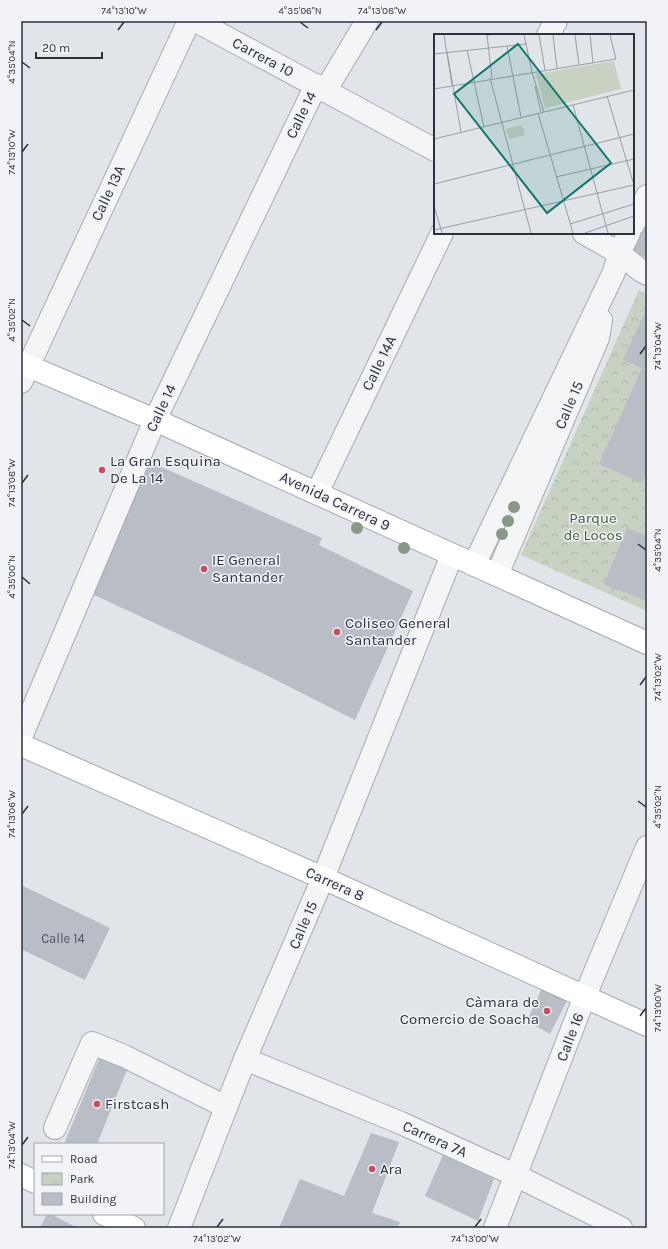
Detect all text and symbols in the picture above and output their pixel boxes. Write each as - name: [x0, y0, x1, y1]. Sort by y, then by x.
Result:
- text: 74°13'10"W: [101, 5, 147, 17]
- text: 4°35'06"N: [278, 5, 322, 17]
- text: 74°13'08"W: [358, 5, 406, 17]
- street label: Carrera 10: [229, 33, 297, 81]
- scale bar: [36, 34, 102, 60]
- inset map: [434, 34, 634, 234]
- text: 4°35'04"N: [6, 40, 18, 84]
- text: 20 m: [42, 41, 70, 55]
- street label: Calle 14: [282, 88, 320, 142]
- text: 74°13'10"W: [6, 129, 18, 175]
- street label: Calle 13A: [87, 162, 129, 224]
- text: 4°35'02"N: [6, 298, 18, 342]
- text: 74°13'04"W: [652, 322, 664, 370]
- street label: Calle 14A: [358, 332, 400, 393]
- street label: Calle 15: [551, 378, 587, 432]
- street label: Calle 14: [142, 381, 180, 435]
- place label: La Gran Esquina De La 14: [110, 452, 221, 487]
- text: 74°13'08"W: [6, 459, 18, 507]
- marker: La Gran Esquina De La 14: [97, 465, 107, 475]
- street label: Avenida Carrera 9: [277, 468, 393, 534]
- park label: Parque de Locos: [563, 509, 623, 544]
- text: 4°35'04"N: [652, 528, 664, 572]
- place label: IE General Santander: [212, 551, 284, 586]
- text: 4°35'00"N: [6, 555, 18, 599]
- marker: IE General Santander: [199, 564, 209, 574]
- place label: Coliseo General Santander: [345, 614, 450, 649]
- marker: Coliseo General Santander: [332, 627, 342, 637]
- text: 74°13'02"W: [652, 653, 664, 701]
- text: 4°35'02"N: [652, 785, 664, 829]
- text: 74°13'06"W: [6, 790, 18, 838]
- street label: Carrera 8: [303, 863, 367, 905]
- street label: Calle 15: [285, 898, 321, 952]
- house number: Calle 14: [41, 931, 85, 946]
- text: 74°13'00"W: [652, 984, 664, 1032]
- place label: Càmara de Comercio de Soacha: [400, 993, 539, 1028]
- marker: Càmara de Comercio de Soacha: [542, 1006, 552, 1016]
- street label: Calle 16: [553, 1010, 587, 1064]
- place label: Firstcash: [105, 1095, 169, 1113]
- marker: Firstcash: [92, 1099, 102, 1109]
- street label: Carrera 7A: [400, 1117, 470, 1161]
- text: 74°13'04"W: [6, 1121, 18, 1169]
- legend: [34, 1143, 164, 1215]
- text: Road: [70, 1152, 98, 1166]
- place label: Ara: [380, 1160, 402, 1178]
- marker: Ara: [367, 1164, 377, 1174]
- text: Park: [70, 1172, 95, 1186]
- text: Building: [70, 1192, 117, 1206]
- text: 74°13'02"W: [193, 1233, 241, 1245]
- text: 74°13'00"W: [451, 1233, 499, 1245]

